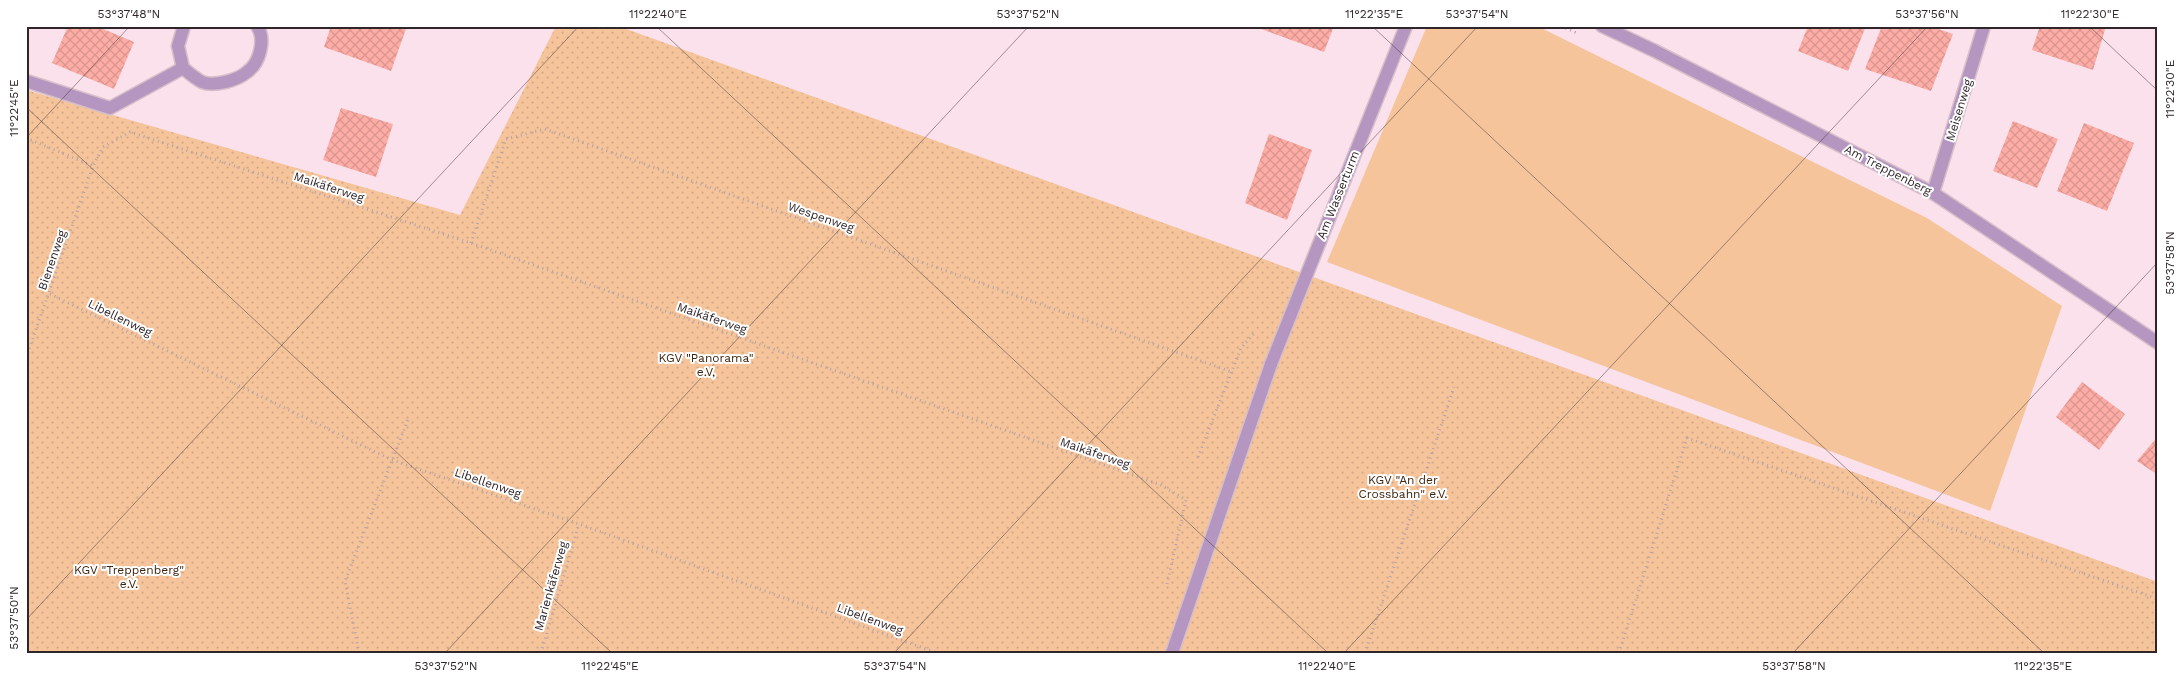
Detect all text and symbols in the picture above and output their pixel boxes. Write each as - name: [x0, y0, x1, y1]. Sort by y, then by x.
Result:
- text: 53°37'48"N: [98, 7, 160, 21]
- text: 11°22'40"E: [629, 7, 687, 21]
- text: 53°37'52"N: [996, 7, 1060, 21]
- text: 11°22'35"E: [1345, 7, 1403, 21]
- text: 53°37'54"N: [1446, 7, 1508, 21]
- text: 53°37'56"N: [1895, 7, 1959, 21]
- text: 11°22'30"E: [2061, 7, 2120, 21]
- text: 11°22'30"E: [2163, 59, 2177, 118]
- street label: Meisenweg: [1943, 77, 1975, 143]
- text: 11°22'45"E: [7, 79, 21, 137]
- street label: Am Treppenberg: [1842, 142, 1934, 198]
- street label: Am Wasserturm: [1314, 149, 1362, 241]
- street label: Maikäferweg: [292, 169, 367, 205]
- street label: Wespenweg: [786, 199, 857, 235]
- street label: Bienenweg: [35, 227, 69, 292]
- text: 53°37'58"N: [2163, 231, 2177, 295]
- street label: Libellenweg: [86, 296, 155, 340]
- street label: Maikäferweg: [675, 299, 749, 337]
- park label: KGV "Panorama" e.V,: [658, 351, 754, 379]
- street label: Maikäferweg: [1058, 434, 1132, 472]
- street label: Libellenweg: [453, 465, 524, 501]
- park label: KGV "An der Crossbahn" e.V.: [1359, 473, 1447, 501]
- street label: Marienkäferweg: [532, 539, 571, 632]
- park label: KGV "Treppenberg" e.V.: [74, 563, 184, 591]
- text: 53°37'50"N: [7, 586, 21, 650]
- street label: Libellenweg: [835, 601, 906, 638]
- text: 53°37'52"N: [414, 659, 478, 673]
- text: 11°22'45"E: [581, 659, 639, 673]
- text: 53°37'54"N: [864, 659, 926, 673]
- text: 11°22'40"E: [1298, 659, 1356, 673]
- text: 53°37'58"N: [1762, 659, 1826, 673]
- text: 11°22'35"E: [2014, 659, 2072, 673]

